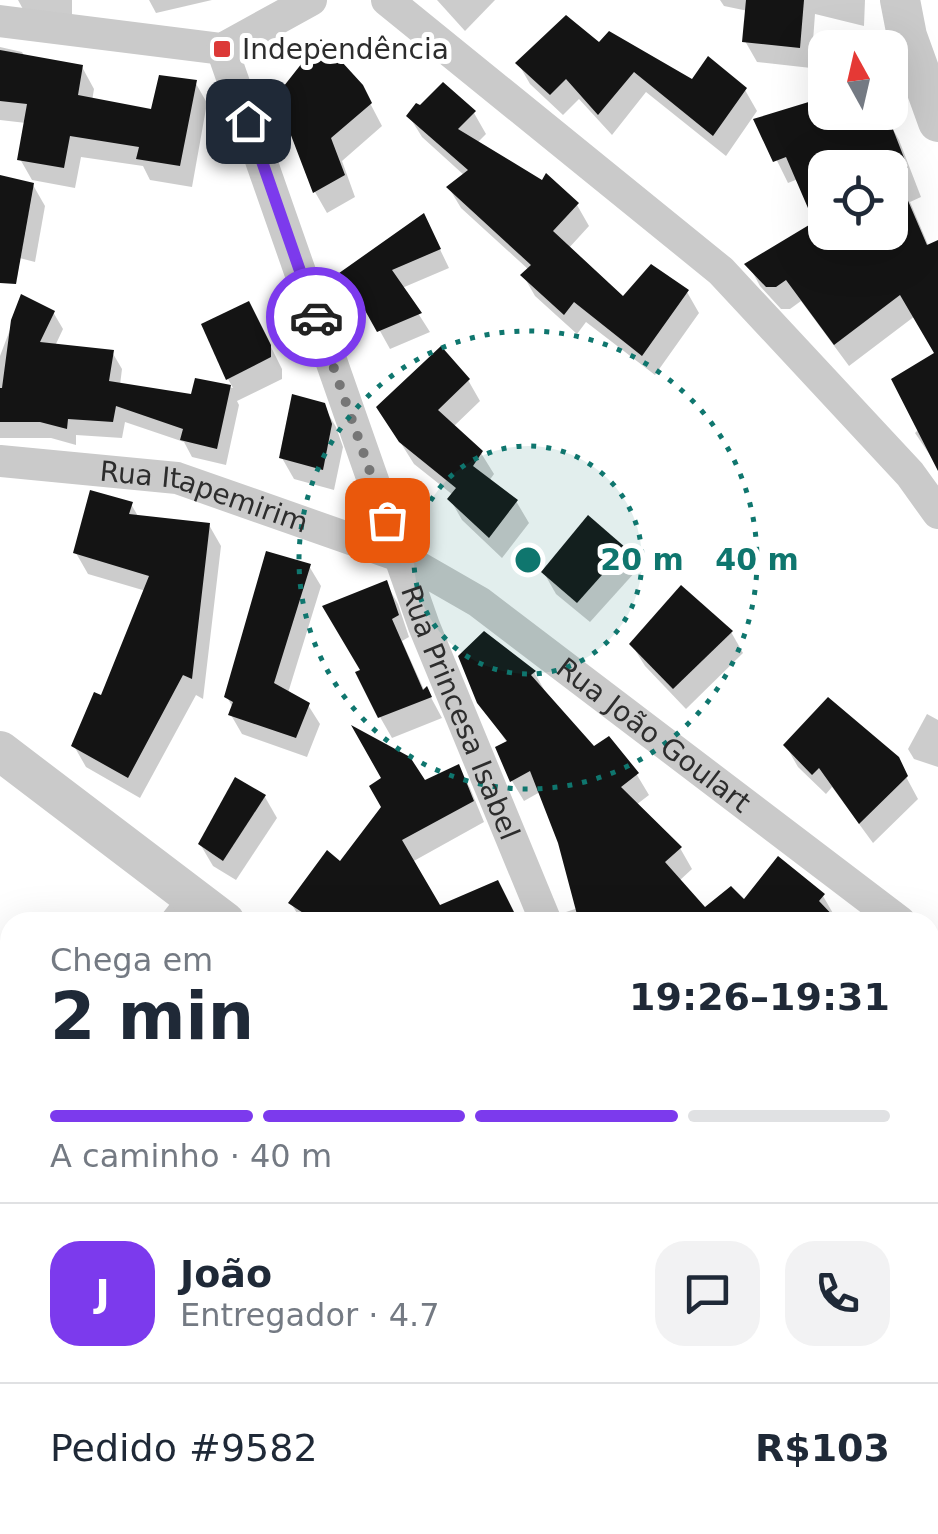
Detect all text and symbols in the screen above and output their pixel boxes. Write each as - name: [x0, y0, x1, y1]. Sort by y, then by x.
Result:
- north arrow: [808, 30, 908, 130]
- map controls: [808, 30, 908, 250]
- place label: Independência: [242, 33, 449, 66]
- marker: Independência: [211, 38, 233, 60]
- pin: [206, 79, 291, 164]
- icon: home: [221, 94, 276, 149]
- button: locate: [808, 150, 908, 250]
- courier: [266, 267, 366, 367]
- icon: car: [289, 290, 344, 345]
- street label: Rua Itapemirim: [98, 454, 312, 539]
- pin: [345, 478, 430, 563]
- icon: bag: [360, 493, 415, 548]
- centre of rings: [510, 542, 546, 578]
- text: 20 m: [600, 542, 684, 577]
- text: 40 m: [715, 542, 799, 577]
- street label: Rua Princesa Isabel: [394, 581, 527, 844]
- street label: Rua João Goulart: [550, 651, 757, 819]
- text: Chega em: [50, 941, 213, 979]
- text: 19:26–19:31: [629, 975, 890, 1019]
- text: 2 min: [50, 979, 254, 1054]
- text: A caminho · 40 m: [50, 1137, 332, 1175]
- button: chat: [655, 1241, 760, 1346]
- button: phone: [785, 1241, 890, 1346]
- text: João: [180, 1252, 272, 1296]
- text: J: [95, 1271, 110, 1315]
- text: Entregador · 4.7: [180, 1296, 440, 1334]
- text: Pedido #9582: [50, 1426, 318, 1470]
- text: R$103: [755, 1426, 890, 1470]

